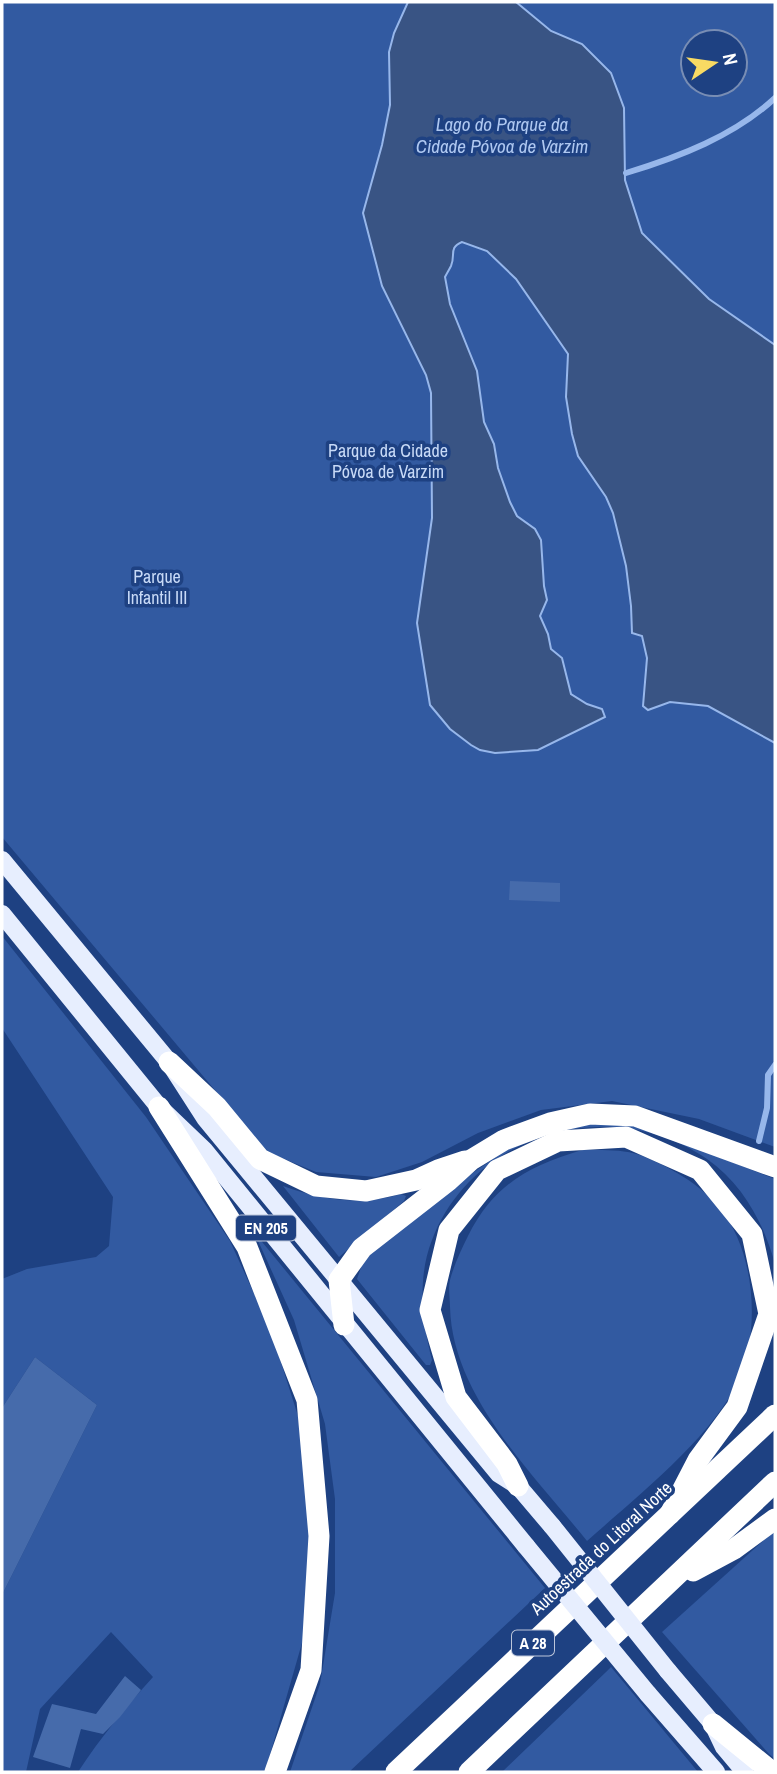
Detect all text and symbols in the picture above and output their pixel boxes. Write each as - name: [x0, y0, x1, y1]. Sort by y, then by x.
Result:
- north arrow: [679, 28, 749, 98]
- text: N: [717, 51, 744, 68]
- water label: Lago do Parque da Cidade Póvoa de Varzim: [416, 111, 588, 159]
- park label: Parque da Cidade Póvoa de Varzim: [328, 438, 448, 484]
- park label: Parque Infantil III: [127, 564, 187, 610]
- road number: EN 205: [236, 1216, 296, 1240]
- street label: Autoestrada do Litoral Norte: [524, 1476, 677, 1621]
- road number: A 28: [512, 1630, 554, 1656]

